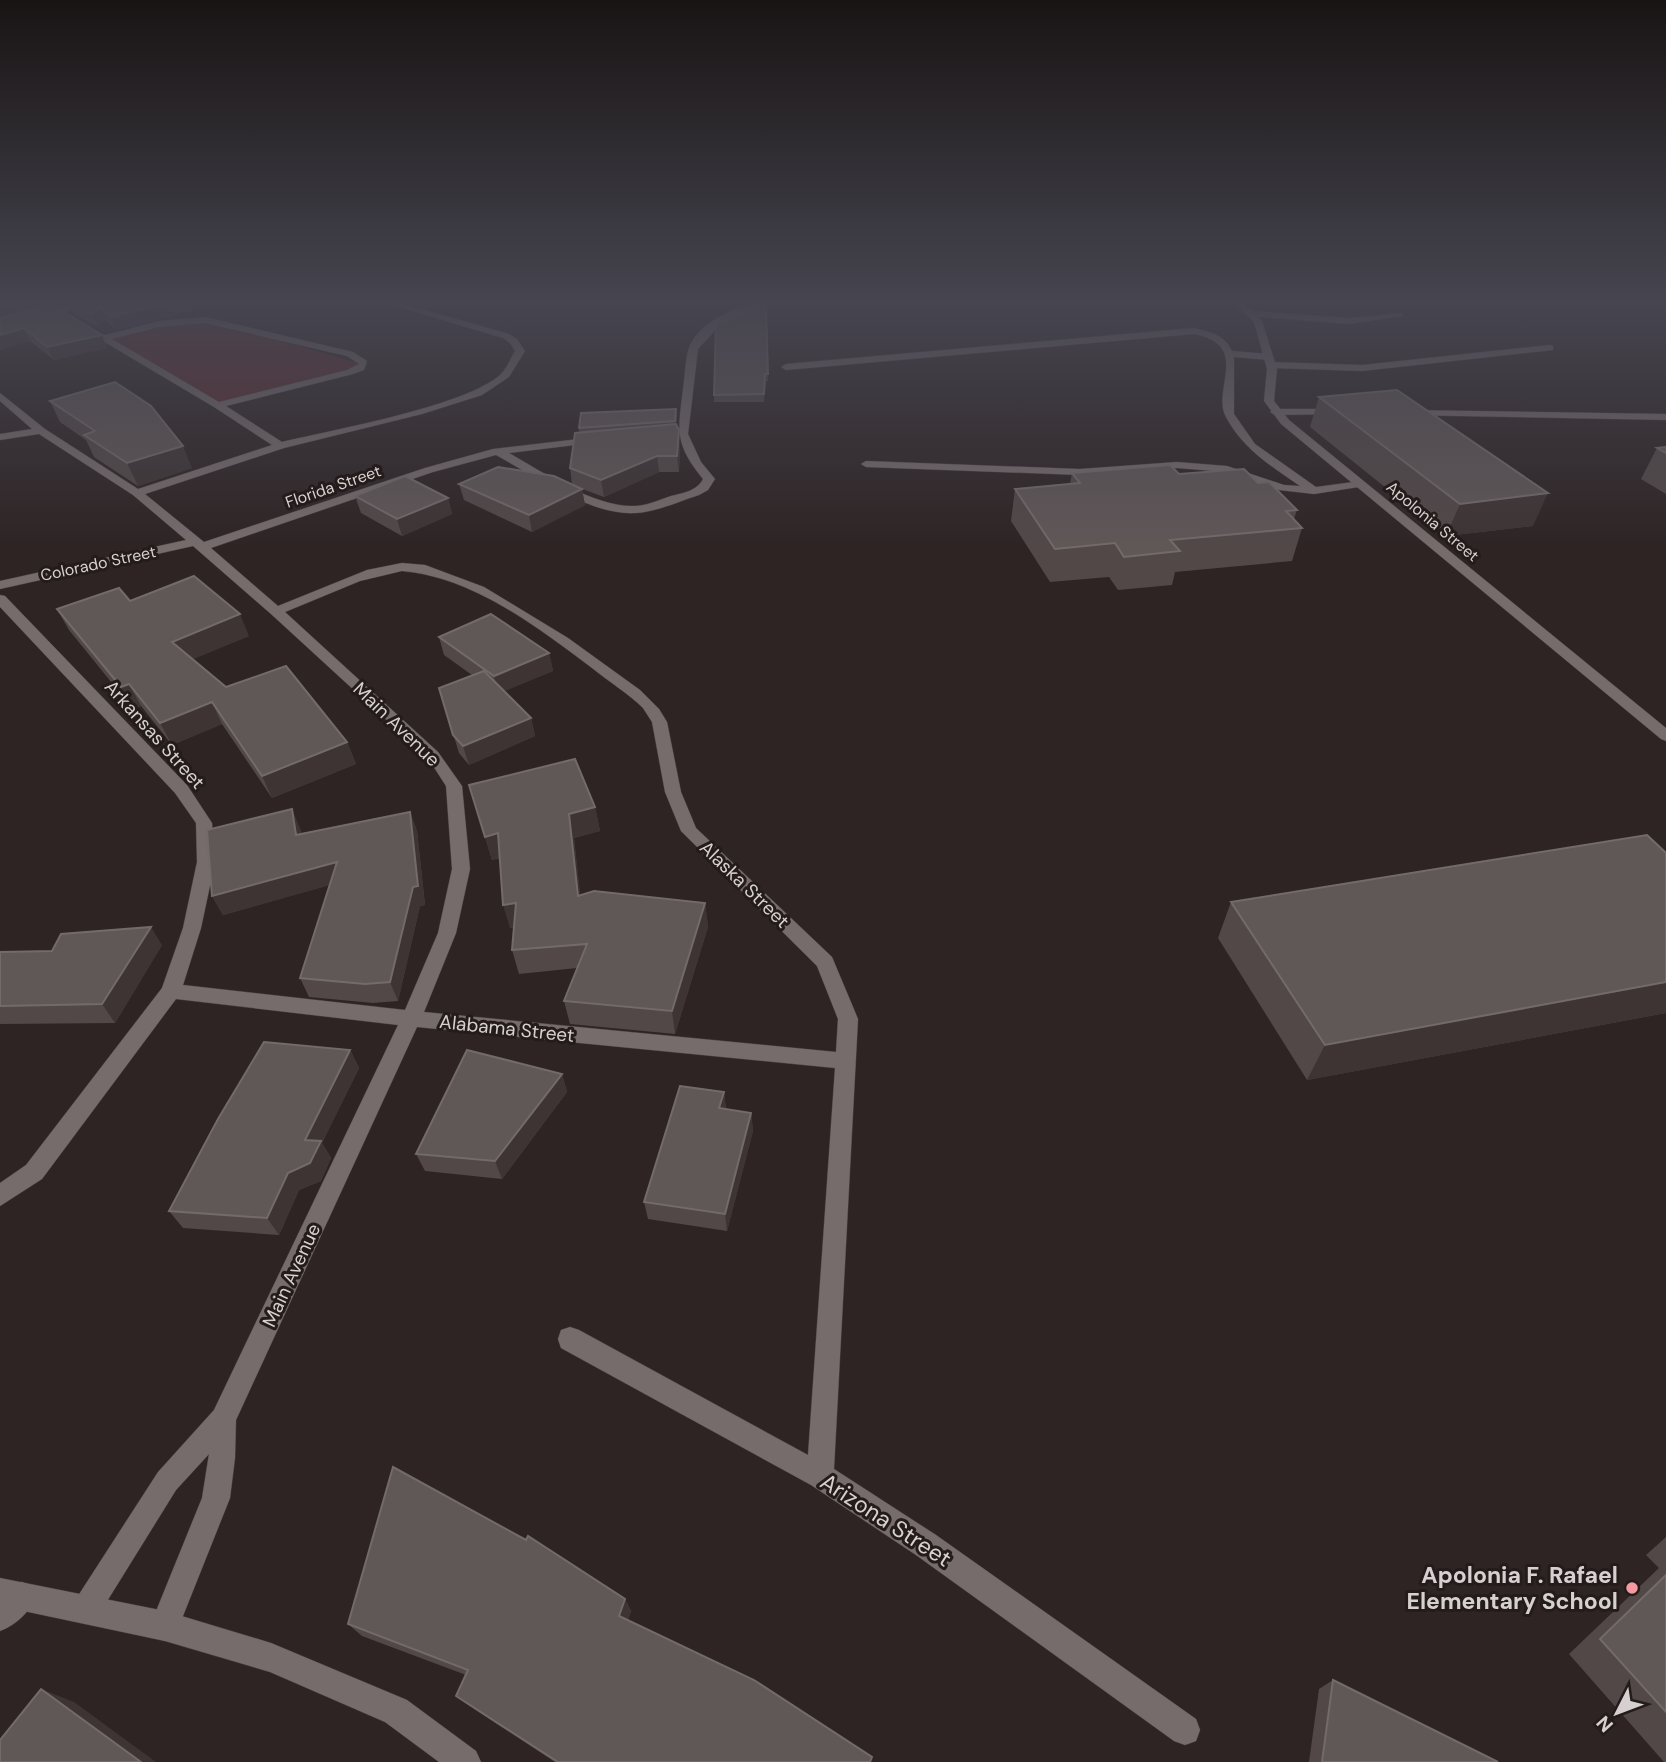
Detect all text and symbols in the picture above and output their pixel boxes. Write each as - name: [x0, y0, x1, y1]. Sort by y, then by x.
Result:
- street label: Florida Street: [283, 460, 384, 513]
- street label: Apolonia Street: [1382, 477, 1483, 566]
- street label: Colorado Street: [38, 541, 158, 586]
- street label: Arkansas Street: [99, 674, 210, 794]
- street label: Main Avenue: [348, 677, 445, 772]
- street label: Alaska Street: [694, 835, 795, 933]
- street label: Alabama Street: [438, 1009, 576, 1048]
- street label: Main Avenue: [257, 1219, 326, 1331]
- street label: Arizona Street: [815, 1466, 957, 1574]
- place label: Apolonia F. Rafael Elementary School: [1407, 1560, 1618, 1616]
- marker: Apolonia F. Rafael Elementary School: [1624, 1580, 1640, 1596]
- north arrow: [1582, 1678, 1652, 1748]
- text: N: [1591, 1711, 1619, 1738]

